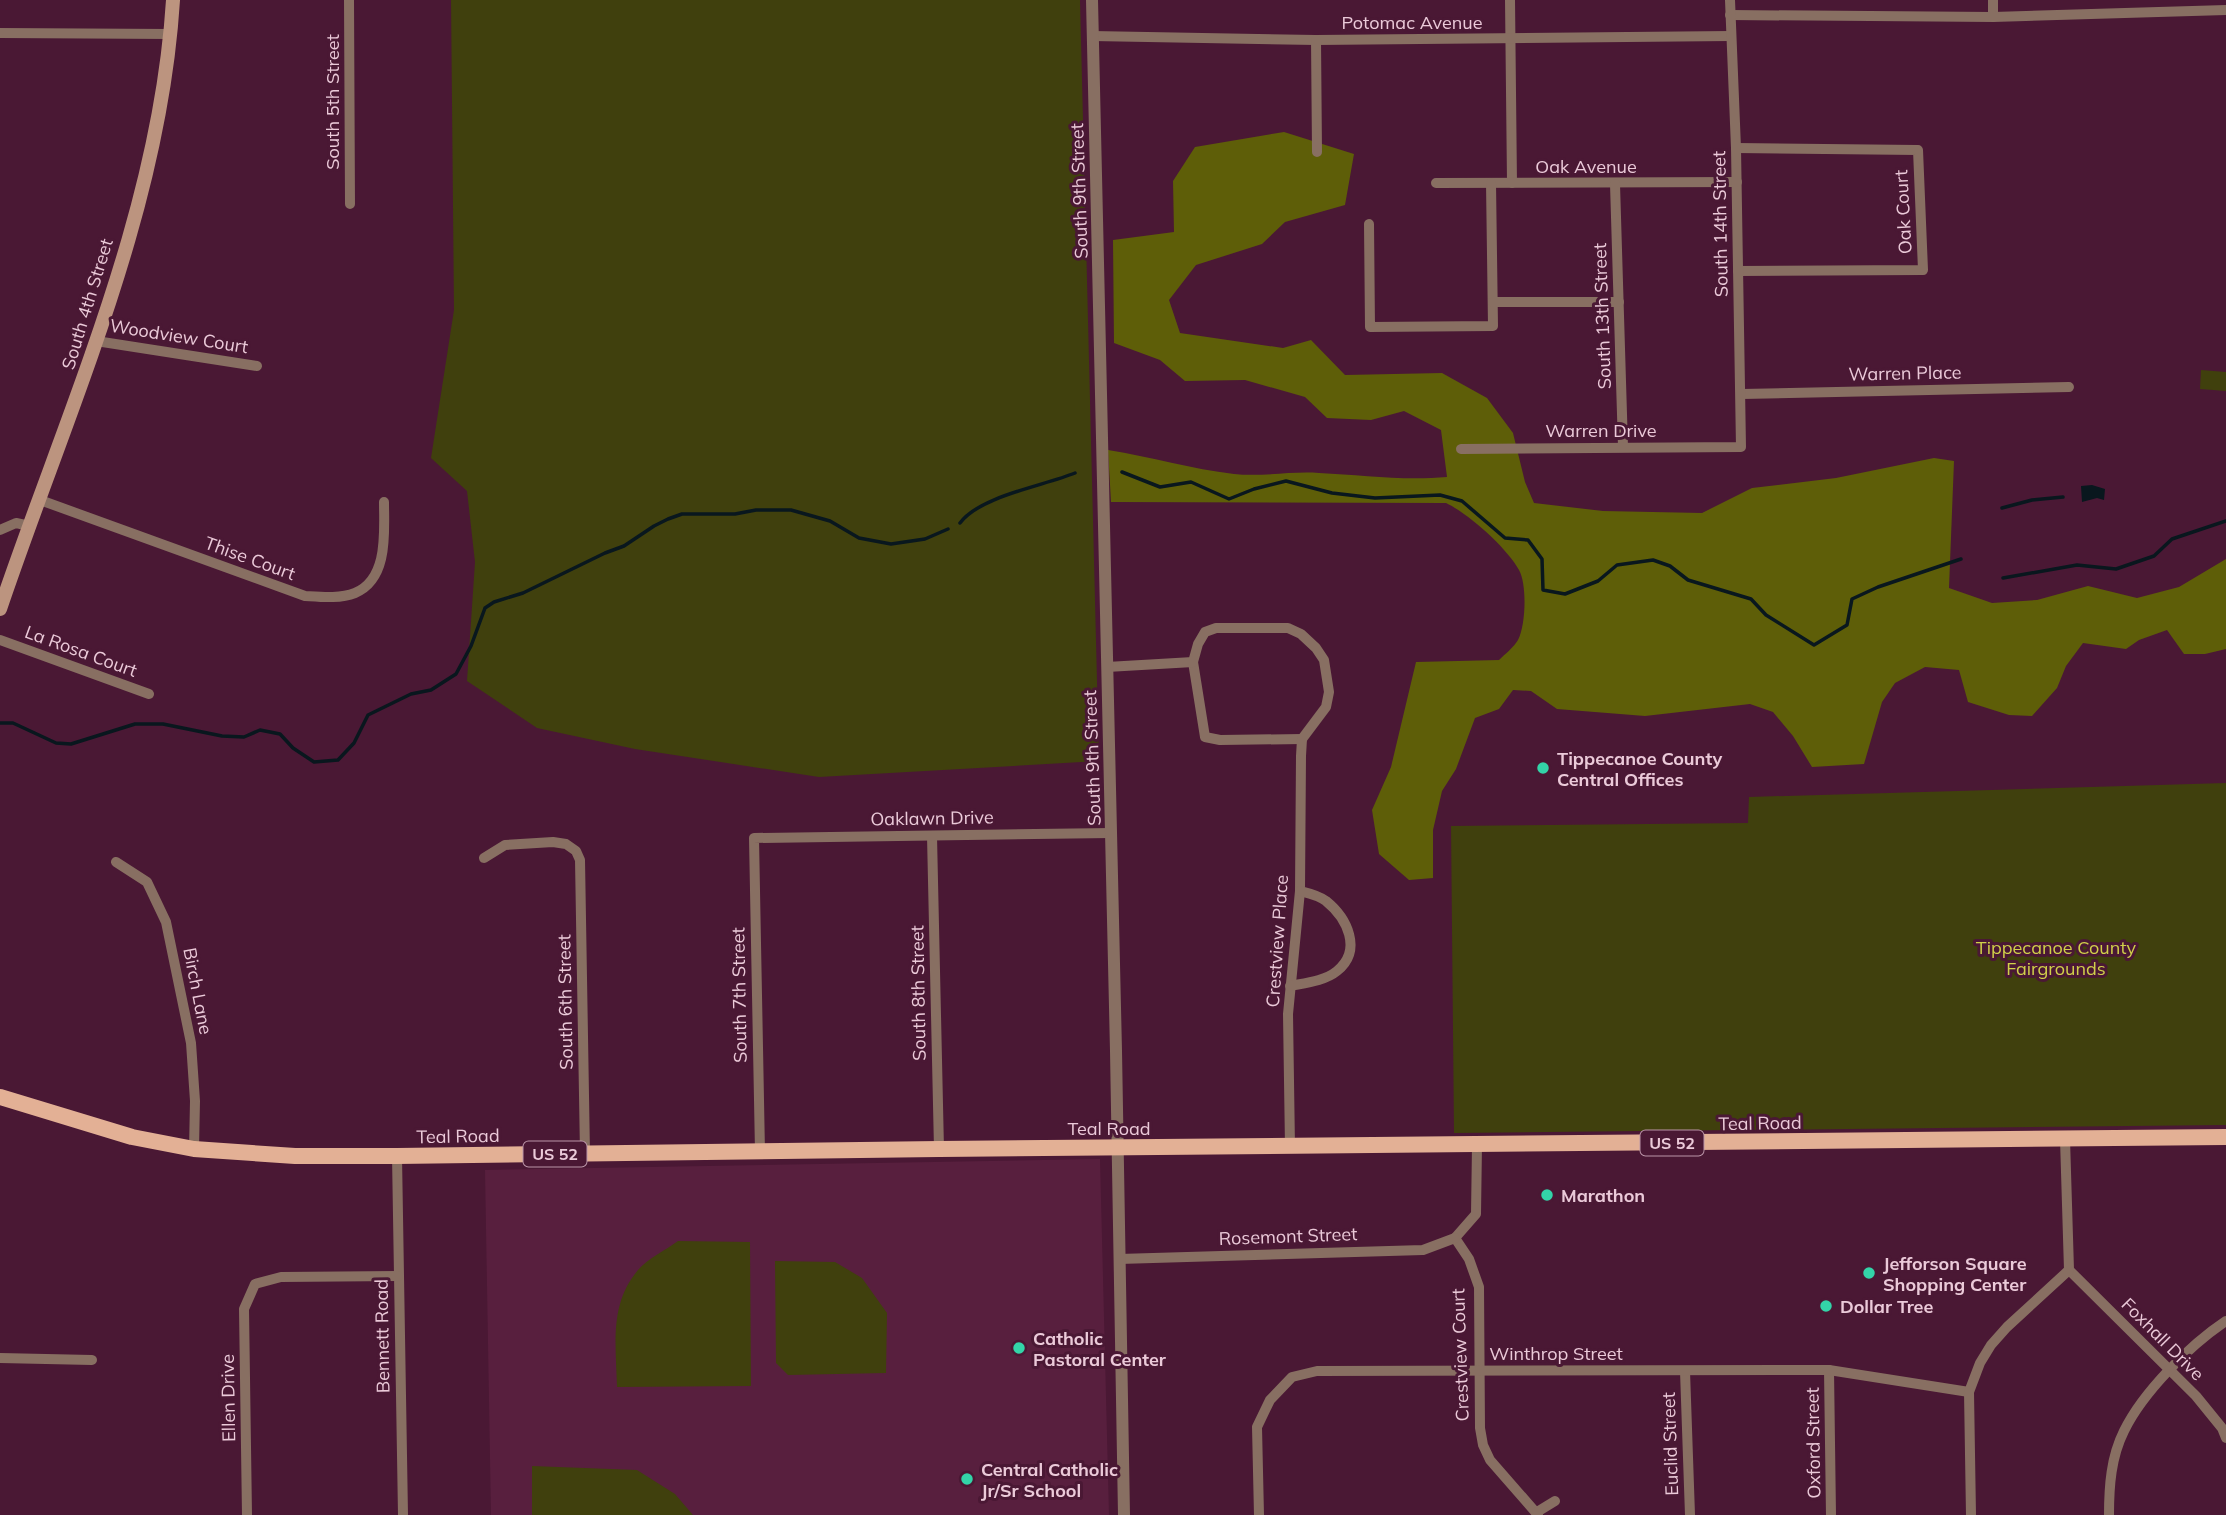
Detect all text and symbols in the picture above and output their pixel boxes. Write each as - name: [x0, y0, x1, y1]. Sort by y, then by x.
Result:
- street label: Potomac Avenue: [1342, 11, 1482, 34]
- street label: South 5th Street: [321, 34, 344, 170]
- street label: South 9th Street: [1065, 123, 1093, 259]
- street label: South 14th Street: [1707, 151, 1733, 297]
- street label: Oak Avenue: [1535, 155, 1637, 178]
- street label: Oak Court: [1889, 169, 1917, 255]
- street label: South 4th Street: [56, 236, 118, 372]
- street label: South 13th Street: [1588, 242, 1616, 390]
- street label: Woodview Court: [108, 314, 250, 358]
- street label: Warren Place: [1848, 361, 1962, 385]
- street label: Warren Drive: [1545, 419, 1657, 442]
- street label: Thise Court: [202, 531, 298, 585]
- street label: La Rosa Court: [22, 620, 140, 682]
- street label: South 9th Street: [1078, 690, 1106, 826]
- place label: Tippecanoe County Central Offices: [1557, 747, 1722, 791]
- marker: Tippecanoe County Central Offices: [1535, 760, 1551, 776]
- street label: Oaklawn Drive: [870, 805, 994, 831]
- street label: Crestview Place: [1261, 874, 1293, 1008]
- street label: South 8th Street: [905, 925, 931, 1061]
- street label: South 7th Street: [726, 927, 752, 1063]
- street label: South 6th Street: [552, 934, 578, 1070]
- park label: Tippecanoe County Fairgrounds: [1976, 936, 2137, 980]
- street label: Birch Lane: [178, 946, 218, 1036]
- street label: Teal Road: [1718, 1111, 1802, 1135]
- street label: Teal Road: [1067, 1117, 1151, 1140]
- street label: Teal Road: [416, 1124, 500, 1148]
- road number: US 52: [1640, 1130, 1704, 1156]
- road number: US 52: [524, 1142, 586, 1166]
- place label: Marathon: [1561, 1184, 1645, 1207]
- marker: Marathon: [1539, 1187, 1555, 1203]
- street label: Rosemont Street: [1218, 1222, 1358, 1250]
- place label: Jefforson Square Shopping Center: [1883, 1252, 2027, 1296]
- marker: Jefforson Square Shopping Center: [1861, 1265, 1877, 1281]
- street label: Bennett Road: [370, 1279, 394, 1393]
- street label: Crestview Court: [1446, 1288, 1474, 1422]
- street label: Foxhall Drive: [2117, 1293, 2209, 1385]
- place label: Dollar Tree: [1840, 1295, 1933, 1318]
- marker: Dollar Tree: [1818, 1298, 1834, 1314]
- place label: Catholic Pastoral Center: [1033, 1327, 1167, 1371]
- marker: Catholic Pastoral Center: [1011, 1340, 1027, 1356]
- street label: Winthrop Street: [1489, 1342, 1623, 1365]
- street label: Ellen Drive: [216, 1354, 240, 1442]
- street label: Oxford Street: [1801, 1387, 1825, 1499]
- street label: Euclid Street: [1657, 1392, 1683, 1496]
- place label: Central Catholic Jr/Sr School: [981, 1458, 1118, 1502]
- marker: Central Catholic Jr/Sr School: [959, 1471, 975, 1487]

